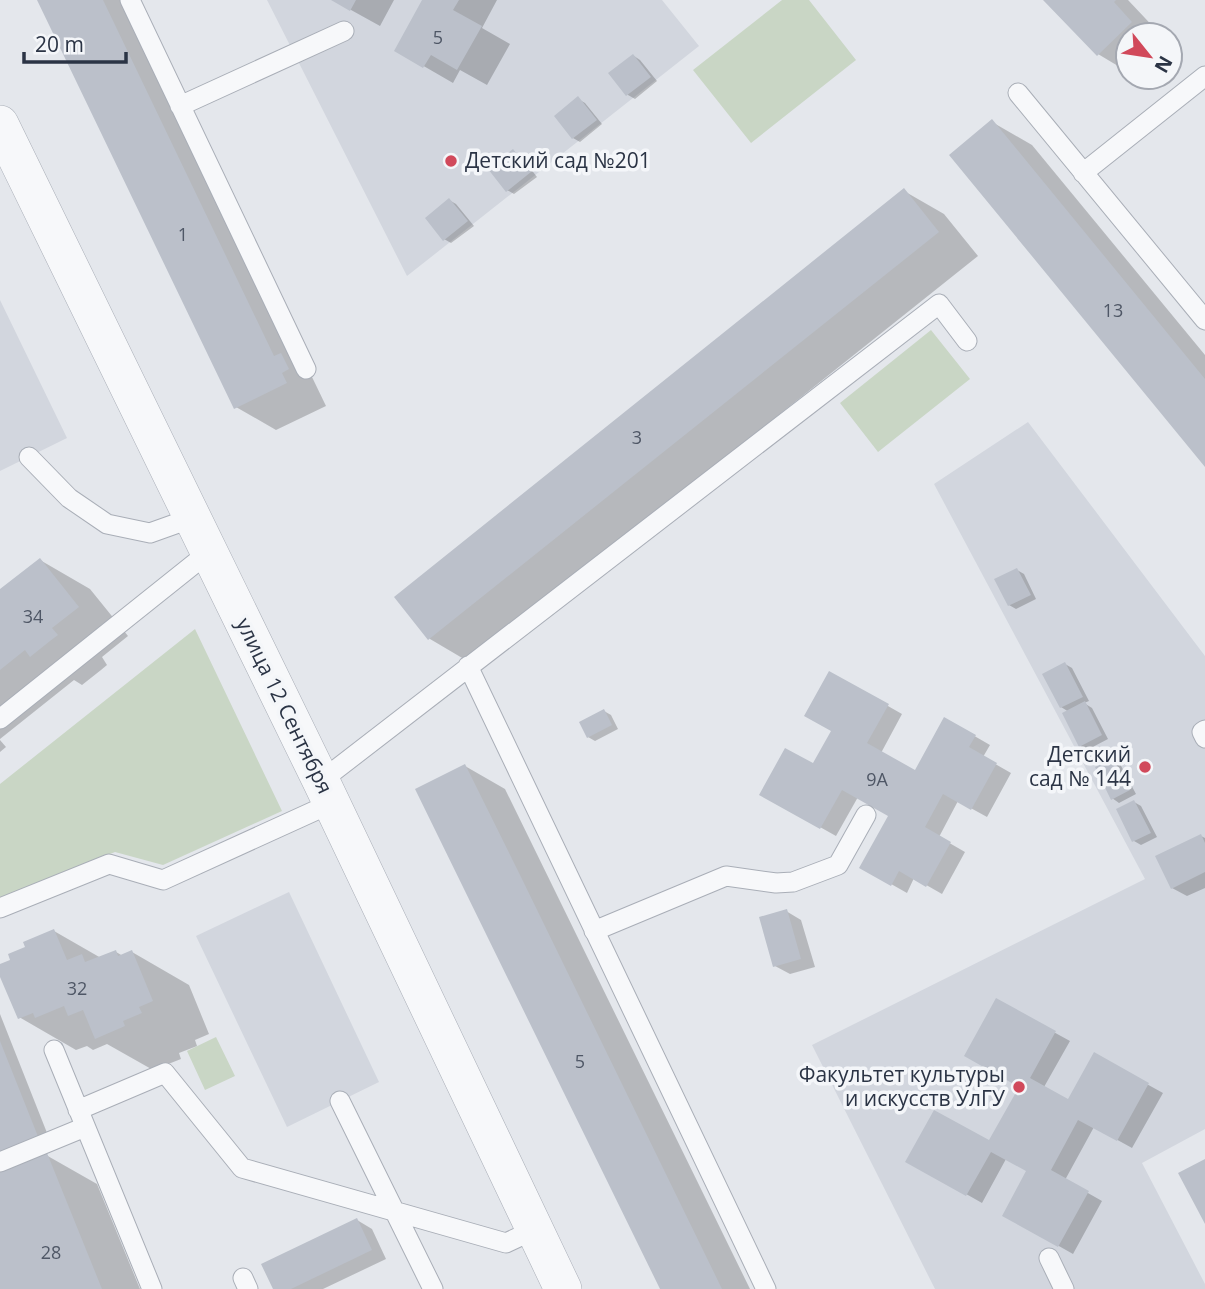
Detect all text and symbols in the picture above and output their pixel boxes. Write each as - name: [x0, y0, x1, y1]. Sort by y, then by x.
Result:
- scale bar: [24, 21, 126, 65]
- north arrow: [1114, 21, 1184, 91]
- house number: 5: [433, 25, 443, 49]
- text: 20 m: [35, 30, 84, 58]
- text: N: [1149, 51, 1179, 78]
- place label: Детский сад №201: [465, 146, 651, 174]
- marker: Детский сад №201: [443, 153, 459, 169]
- house number: 1: [178, 222, 188, 246]
- house number: 13: [1103, 298, 1123, 322]
- house number: 3: [632, 425, 642, 449]
- house number: 34: [23, 604, 43, 628]
- street label: улица 12 Сентября: [230, 613, 340, 798]
- place label: Детский сад № 144: [1029, 740, 1131, 792]
- marker: Детский сад № 144: [1137, 759, 1153, 775]
- house number: 9А: [866, 767, 888, 791]
- house number: 32: [67, 976, 87, 1000]
- house number: 5: [575, 1049, 585, 1073]
- place label: Факультет культуры и искусств УлГУ: [799, 1060, 1005, 1112]
- marker: Факультет культуры и искусств УлГУ: [1011, 1079, 1027, 1095]
- house number: 28: [41, 1240, 61, 1264]

